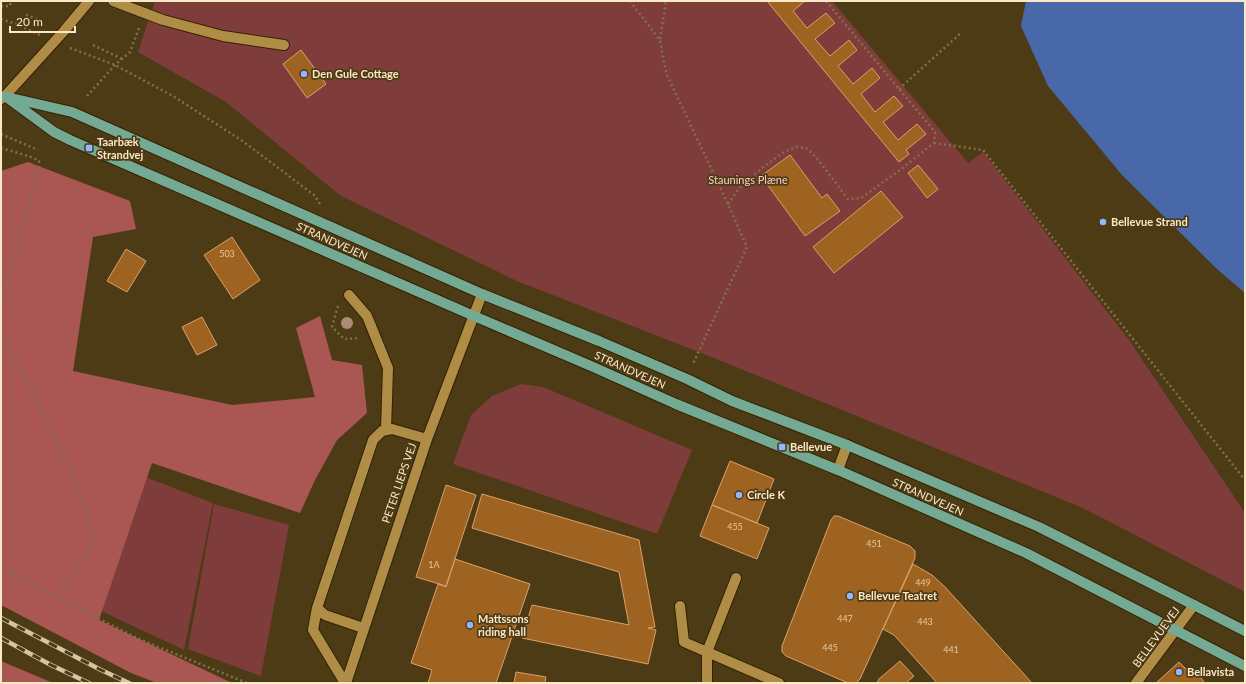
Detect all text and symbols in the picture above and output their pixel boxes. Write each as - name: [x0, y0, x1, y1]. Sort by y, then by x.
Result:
- scale bar: [10, 8, 75, 34]
- text: 20 m: [16, 14, 43, 29]
- place label: Den Gule Cottage: [312, 67, 399, 80]
- marker: Den Gule Cottage: [299, 69, 309, 79]
- place label: Taarbæk Strandvej: [97, 135, 143, 161]
- marker: Taarbæk Strandvej: [84, 143, 94, 153]
- park label: Staunings Plæne: [708, 173, 788, 186]
- place label: Bellevue Strand: [1111, 215, 1188, 228]
- marker: Bellevue Strand: [1098, 217, 1108, 227]
- street label: STRANDVEJEN: [295, 219, 370, 262]
- house number: 503: [219, 248, 235, 259]
- street label: STRANDVEJEN: [593, 348, 668, 391]
- place label: Bellevue: [790, 440, 832, 453]
- street label: PETER LIEPS VEJ: [379, 441, 418, 525]
- marker: Bellevue: [777, 442, 787, 452]
- street label: STRANDVEJEN: [891, 475, 966, 518]
- place label: Circle K: [747, 488, 786, 501]
- marker: Circle K: [734, 490, 744, 500]
- house number: 455: [727, 521, 743, 532]
- house number: 451: [866, 538, 882, 549]
- house number: 1A: [428, 559, 441, 570]
- house number: 449: [915, 577, 931, 588]
- place label: Bellevue Teatret: [858, 589, 938, 602]
- marker: Bellevue Teatret: [845, 591, 855, 601]
- street label: BELLEVUEVEJ: [1129, 604, 1182, 669]
- place label: Mattssons riding hall: [478, 612, 529, 638]
- house number: 447: [837, 613, 853, 624]
- house number: 443: [917, 616, 933, 627]
- marker: Mattssons riding hall: [465, 620, 475, 630]
- house number: 445: [822, 642, 838, 653]
- house number: 441: [943, 644, 959, 655]
- place label: Bellavista: [1187, 665, 1234, 678]
- marker: Bellavista: [1174, 667, 1184, 677]

